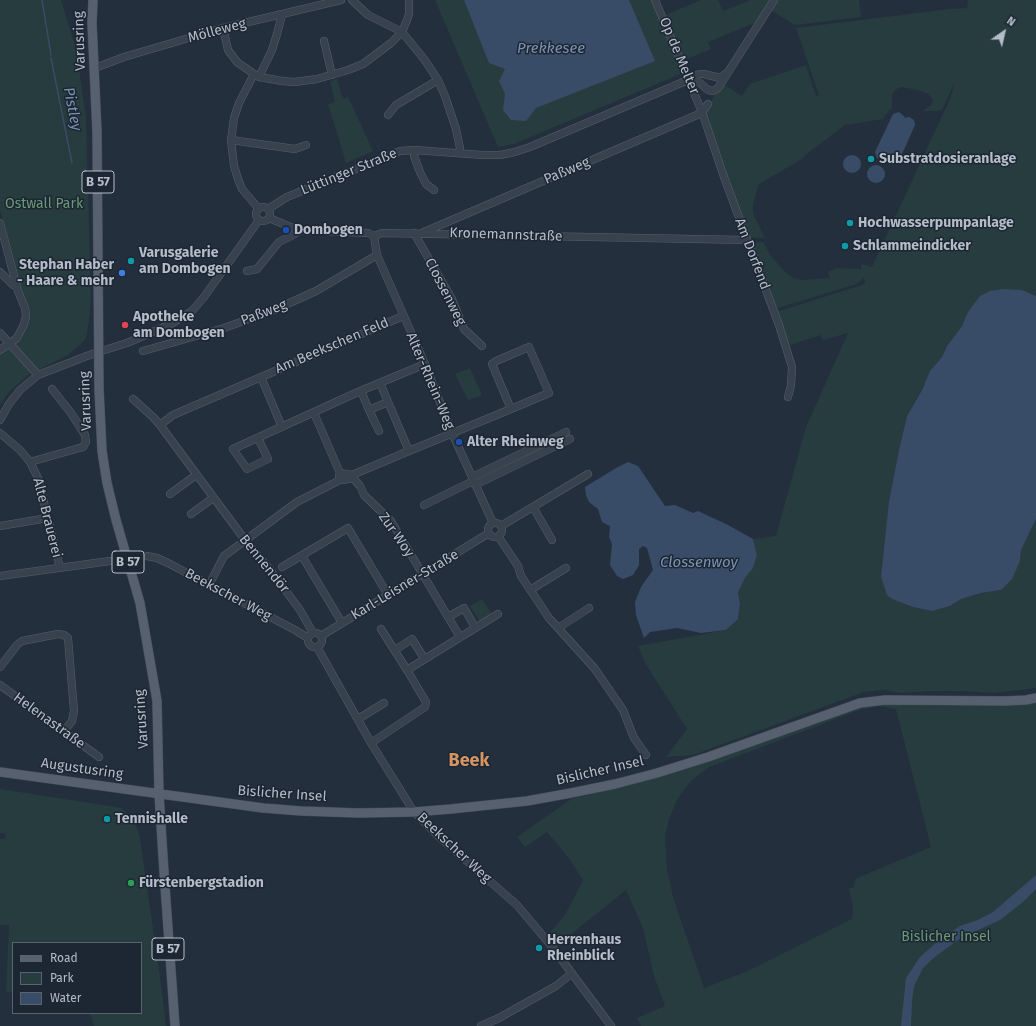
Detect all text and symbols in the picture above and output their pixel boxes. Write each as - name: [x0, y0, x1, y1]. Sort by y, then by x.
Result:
- street label: Varusring: [71, 11, 89, 71]
- north arrow: [984, 12, 1024, 52]
- text: N: [1004, 14, 1018, 29]
- street label: Mölleweg: [186, 15, 248, 47]
- street label: Op de Melter: [655, 15, 703, 97]
- water label: Prekkesee: [517, 40, 585, 58]
- water label: Pistley: [59, 86, 85, 132]
- street label: Lüttinger Straße: [299, 145, 399, 199]
- place label: Substratdosieranlage: [879, 151, 1016, 167]
- street label: Paßweg: [542, 154, 592, 188]
- marker: Substratdosieranlage: [866, 154, 876, 164]
- road number: B 57: [82, 171, 114, 193]
- park label: Ostwall Park: [5, 196, 83, 212]
- place label: Hochwasserpumpanlage: [858, 215, 1014, 231]
- street label: Am Dorfend: [731, 216, 773, 292]
- marker: Hochwasserpumpanlage: [845, 218, 855, 228]
- place label: Dombogen: [294, 222, 363, 238]
- marker: Dombogen: [281, 225, 291, 235]
- street label: Kronemannstraße: [449, 225, 563, 245]
- place label: Schlammeindicker: [853, 238, 971, 254]
- marker: Schlammeindicker: [840, 241, 850, 251]
- place label: Varusgalerie am Dombogen: [139, 245, 231, 278]
- street label: Clossenweg: [421, 255, 469, 329]
- marker: Varusgalerie am Dombogen: [126, 256, 136, 266]
- place label: Stephan Haber - Haare & mehr: [17, 257, 114, 290]
- marker: Stephan Haber - Haare & mehr: [117, 268, 127, 278]
- street label: Paßweg: [238, 297, 290, 329]
- place label: Apotheke am Dombogen: [133, 309, 225, 342]
- street label: Am Beekschen Feld: [273, 314, 391, 378]
- marker: Apotheke am Dombogen: [120, 320, 130, 330]
- street label: Alter-Rhein-Weg: [402, 330, 458, 432]
- street label: Varusring: [77, 371, 95, 431]
- place label: Alter Rheinweg: [467, 434, 564, 450]
- marker: Alter Rheinweg: [454, 437, 464, 447]
- street label: Alte Brauerei: [29, 476, 65, 560]
- street label: Zur Woy: [375, 509, 417, 561]
- street label: Bennendör: [235, 531, 293, 597]
- street label: Karl-Leisner-Straße: [348, 546, 462, 624]
- road number: B 57: [112, 551, 144, 573]
- water label: Clossenwoy: [660, 554, 738, 572]
- street label: Beekscher Weg: [182, 565, 274, 625]
- street label: Helenastraße: [10, 689, 88, 753]
- street label: Varusring: [132, 689, 152, 749]
- district label: Beek: [449, 750, 489, 772]
- street label: Bislicher Insel: [555, 753, 645, 789]
- street label: Augustusring: [40, 755, 124, 783]
- street label: Bislicher Insel: [237, 783, 327, 805]
- street label: Beekscher Weg: [413, 809, 495, 887]
- place label: Tennishalle: [115, 811, 188, 827]
- marker: Tennishalle: [102, 814, 112, 824]
- place label: Fürstenbergstadion: [139, 875, 264, 891]
- marker: Fürstenbergstadion: [126, 878, 136, 888]
- park label: Bislicher Insel: [901, 929, 991, 945]
- place label: Herrenhaus Rheinblick: [547, 932, 621, 964]
- road number: B 57: [152, 938, 184, 960]
- legend: [12, 942, 142, 1014]
- marker: Herrenhaus Rheinblick: [534, 943, 544, 953]
- text: Road: [50, 951, 78, 965]
- text: Park: [50, 971, 74, 985]
- text: Water: [50, 991, 81, 1005]

